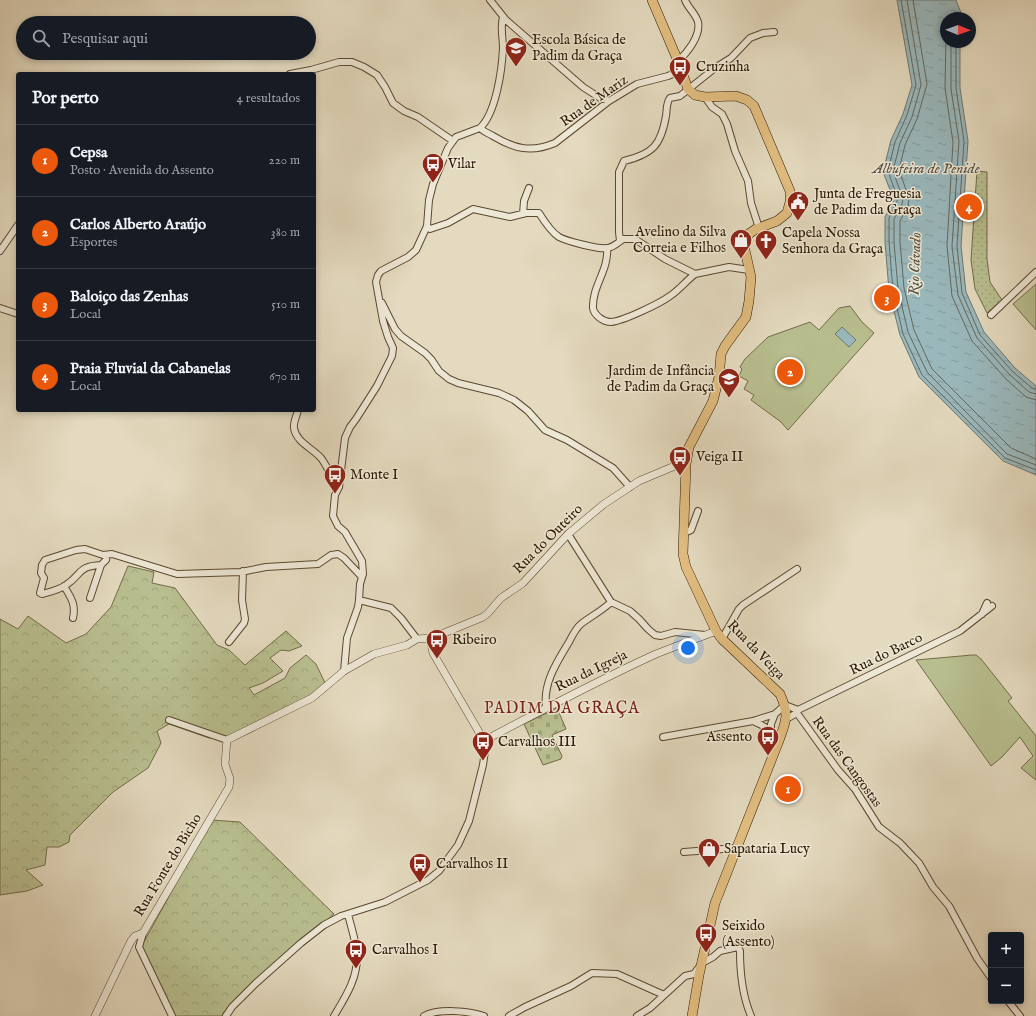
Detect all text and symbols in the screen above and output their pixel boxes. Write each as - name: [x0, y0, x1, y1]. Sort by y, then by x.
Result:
- north arrow: [940, 12, 976, 48]
- search box: [16, 16, 316, 60]
- icon: search: [30, 27, 52, 49]
- text: Pesquisar aqui: [62, 29, 148, 48]
- place label: Escola Básica de Padim da Graça: [532, 31, 627, 65]
- school or university icon: Escola Básica de Padim da Graça: [503, 35, 529, 68]
- bus stop icon: Cruzinha: [667, 54, 693, 87]
- place label: Cruzinha: [696, 58, 750, 76]
- street label: Rua de Mariz: [557, 71, 632, 131]
- text: Por perto: [32, 88, 99, 109]
- text: 4 resultados: [237, 90, 300, 107]
- text: Cepsa: [70, 143, 108, 162]
- bus stop icon: Vilar: [420, 151, 446, 184]
- text: 1: [43, 152, 47, 169]
- text: 220 m: [269, 152, 300, 169]
- place label: Vilar: [447, 155, 476, 173]
- water label: Albufeira de Penide: [870, 159, 980, 178]
- text: Posto · Avenida do Assento: [70, 162, 214, 179]
- place label: Junta de Freguesia de Padim da Graça: [812, 185, 922, 219]
- public building icon: Junta de Freguesia de Padim da Graça: [785, 189, 811, 222]
- pin: 4: [956, 192, 982, 222]
- text: Carlos Alberto Araújo: [70, 215, 206, 234]
- place label: Avelino da Silva Correia e Filhos: [633, 223, 727, 257]
- text: 2: [42, 224, 48, 241]
- text: 380 m: [271, 224, 300, 241]
- place label: Capela Nossa Senhora da Graça: [782, 224, 884, 258]
- shop icon: Avelino da Silva Correia e Filhos: [728, 227, 754, 260]
- church icon: Capela Nossa Senhora da Graça: [753, 228, 779, 261]
- water label: Rio Cávado: [904, 232, 926, 296]
- text: Esportes: [70, 234, 117, 251]
- pin: 3: [874, 283, 900, 313]
- text: Baloiço das Zenhas: [70, 287, 188, 306]
- text: 3: [43, 296, 47, 313]
- text: 510 m: [271, 296, 300, 313]
- text: Local: [70, 306, 101, 323]
- pin: 2: [777, 357, 803, 387]
- text: Praia Fluvial da Cabanelas: [70, 359, 231, 378]
- place label: Jardim de Infância de Padim da Graça: [606, 362, 715, 396]
- school or university icon: Jardim de Infância de Padim da Graça: [716, 366, 742, 399]
- text: 4: [42, 368, 48, 385]
- text: 670 m: [269, 368, 300, 385]
- text: Local: [70, 378, 101, 395]
- bus stop icon: Veiga II: [667, 444, 693, 477]
- place label: Veiga II: [695, 448, 743, 466]
- bus stop icon: Monte I: [322, 462, 348, 495]
- place label: Monte I: [350, 466, 398, 484]
- street label: Rua do Outeiro: [509, 500, 587, 578]
- street label: Rua da Veiga: [723, 616, 789, 684]
- bus stop icon: Ribeiro: [424, 627, 450, 660]
- street label: Rua do Barco: [847, 628, 926, 679]
- place label: Ribeiro: [452, 631, 497, 649]
- your location: [678, 638, 698, 658]
- street label: Rua da Igreja: [552, 645, 631, 696]
- district label: PADIM DA GRAÇA: [484, 699, 640, 719]
- street label: Rua das Cangostas: [808, 713, 886, 811]
- bus stop icon: Assento: [755, 724, 781, 757]
- place label: Assento: [706, 728, 752, 746]
- bus stop icon: Carvalhos III: [470, 729, 496, 762]
- place label: Carvalhos III: [498, 733, 576, 751]
- pin: 1: [775, 774, 801, 804]
- street label: Rua Fonte do Bicho: [130, 810, 206, 920]
- shop icon: Sapataria Lucy: [696, 836, 722, 869]
- place label: Sapataria Lucy: [724, 840, 810, 858]
- bus stop icon: Carvalhos II: [407, 851, 433, 884]
- place label: Carvalhos II: [436, 855, 508, 873]
- place label: Seixido (Assento): [722, 917, 775, 951]
- bus stop icon: Seixido (Assento): [693, 921, 719, 954]
- map controls: [988, 932, 1024, 1004]
- button: +: [988, 932, 1024, 968]
- bus stop icon: Carvalhos I: [343, 937, 369, 970]
- place label: Carvalhos I: [372, 941, 438, 959]
- button: −: [988, 968, 1024, 1004]

